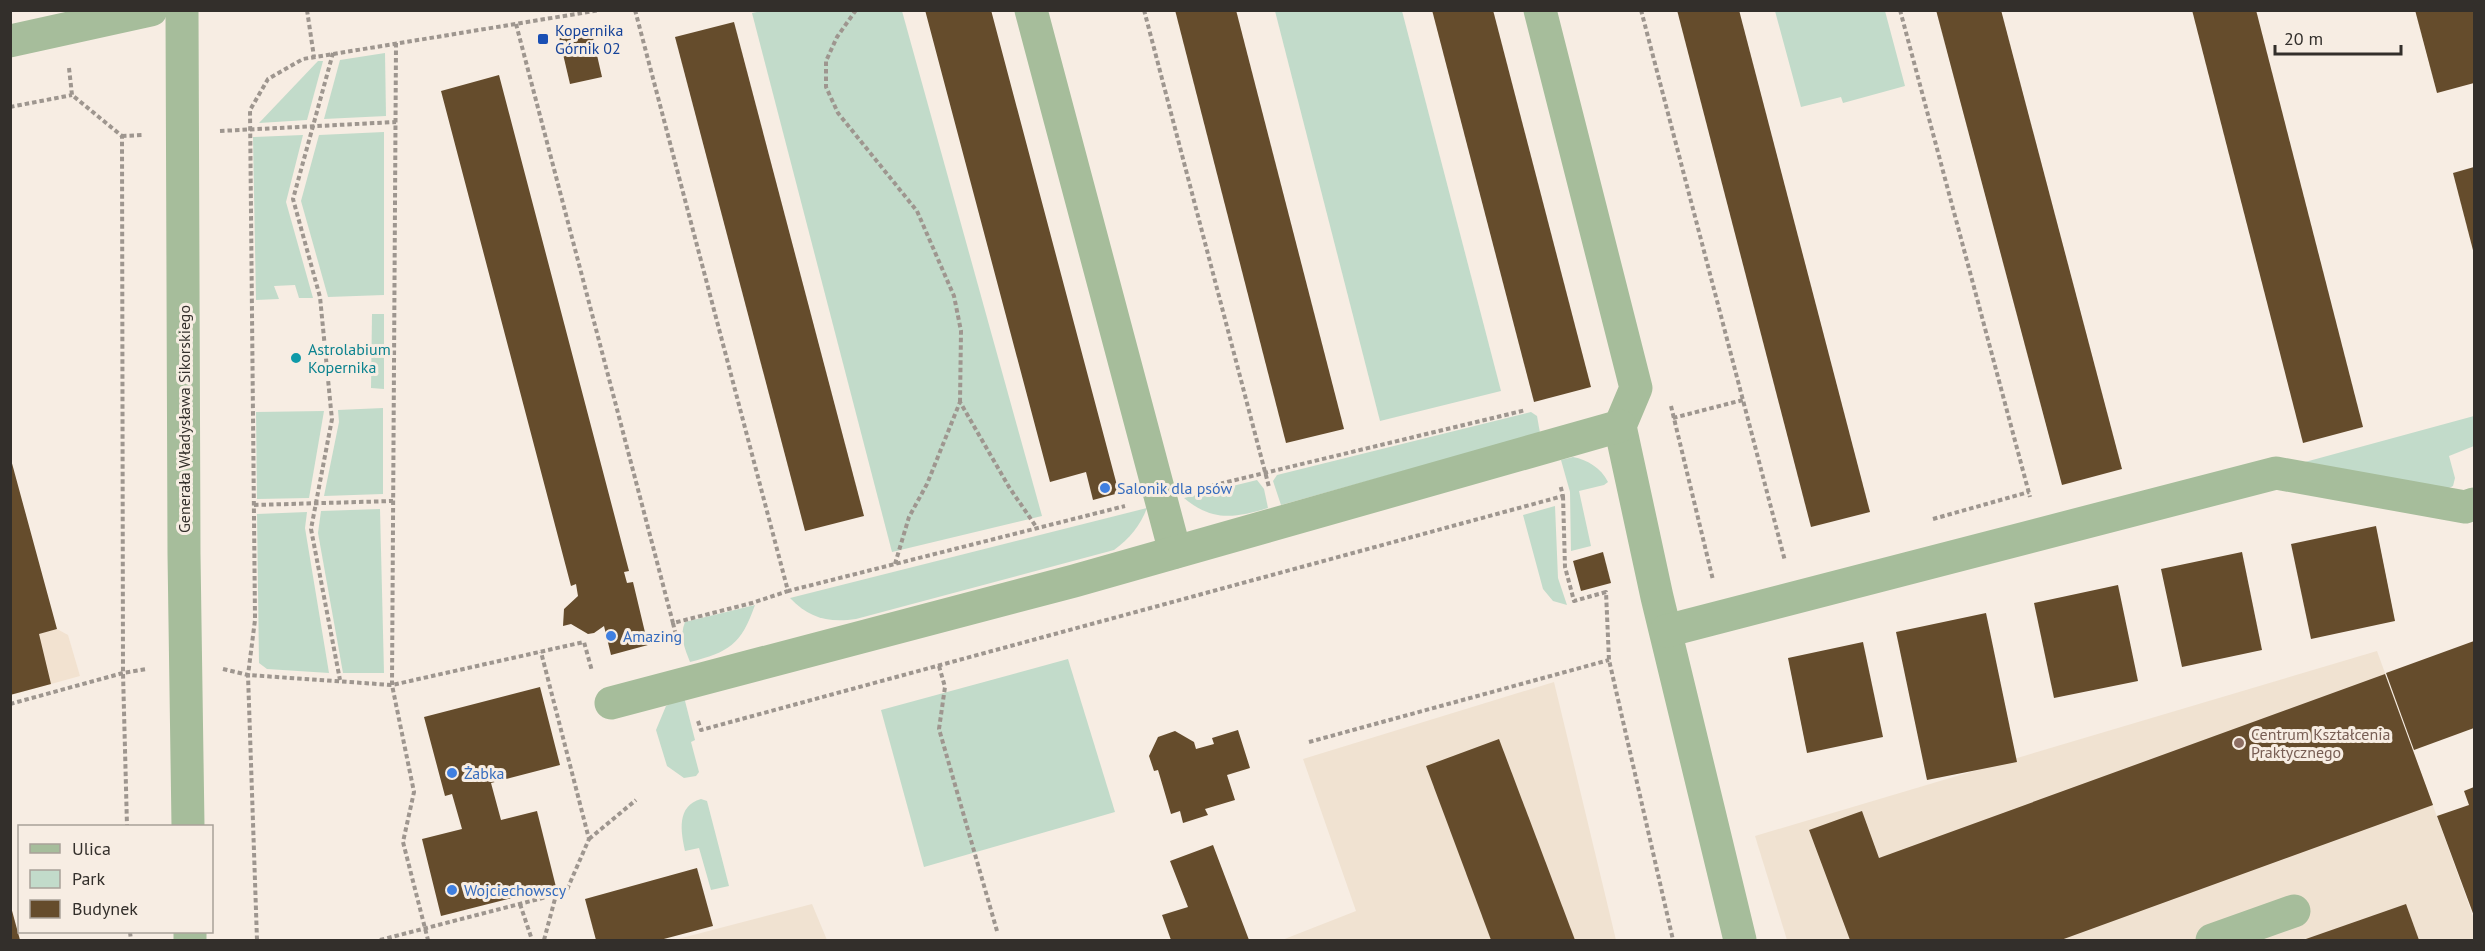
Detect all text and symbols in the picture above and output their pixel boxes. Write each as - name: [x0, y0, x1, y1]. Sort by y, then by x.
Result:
- scale bar: [2275, 18, 2401, 56]
- place label: Kopernika Górnik 02: [555, 20, 623, 58]
- text: 20 m: [2284, 27, 2323, 50]
- marker: Kopernika Górnik 02: [536, 32, 550, 46]
- street label: Generała Władysława Sikorskiego: [174, 305, 194, 533]
- place label: Astrolabium Kopernika: [308, 339, 391, 377]
- marker: Astrolabium Kopernika: [289, 351, 303, 365]
- place label: Salonik dla psów: [1117, 478, 1232, 498]
- marker: Salonik dla psów: [1098, 481, 1112, 495]
- place label: Amazing: [623, 626, 682, 646]
- marker: Amazing: [604, 629, 618, 643]
- place label: Centrum Kształcenia Praktycznego: [2251, 724, 2390, 762]
- marker: Centrum Kształcenia Praktycznego: [2232, 736, 2246, 750]
- place label: Żabka: [464, 763, 505, 783]
- marker: Żabka: [445, 766, 459, 780]
- legend: [18, 825, 213, 933]
- text: Ulica: [72, 837, 111, 860]
- text: Park: [72, 867, 105, 890]
- place label: Wojciechowscy: [464, 880, 567, 900]
- marker: Wojciechowscy: [445, 883, 459, 897]
- text: Budynek: [72, 897, 138, 920]

